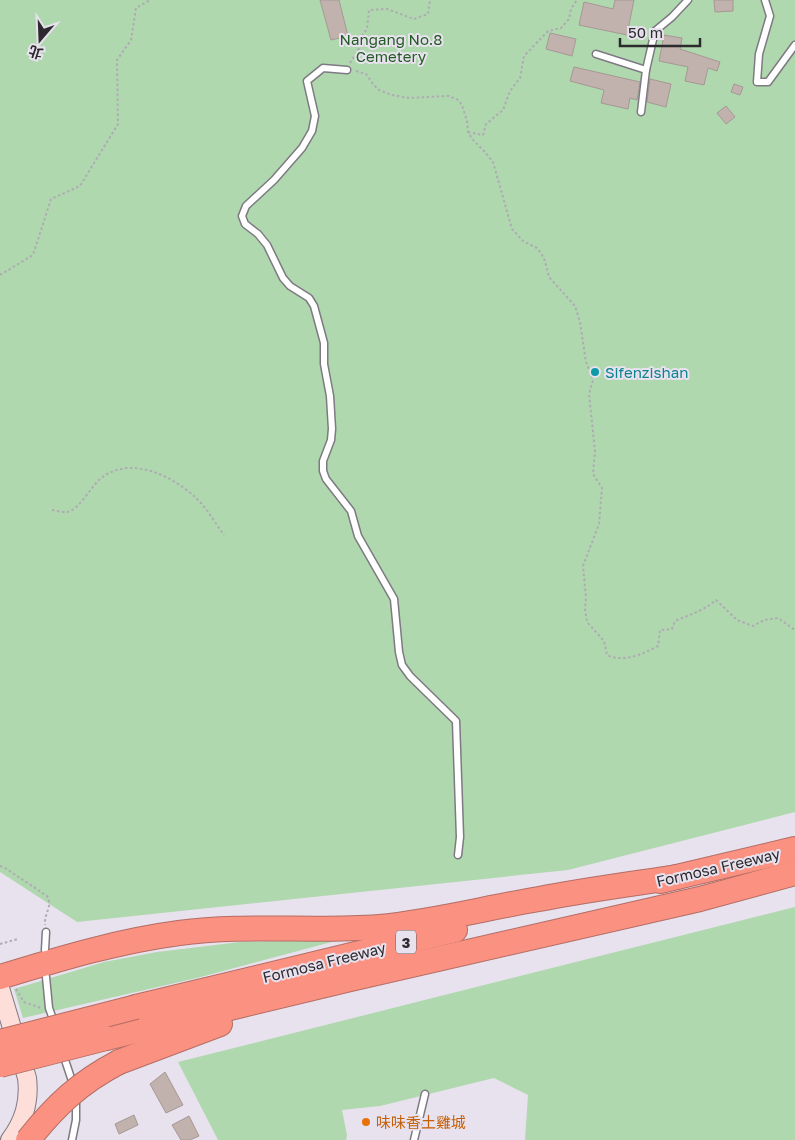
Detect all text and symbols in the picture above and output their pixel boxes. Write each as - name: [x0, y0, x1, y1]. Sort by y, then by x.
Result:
- north arrow: [15, 15, 65, 65]
- scale bar: [620, 15, 700, 47]
- text: 50 m: [628, 23, 663, 41]
- park label: Nangang No.8 Cemetery: [340, 30, 442, 65]
- text: 北: [26, 42, 45, 63]
- place label: Sifenzishan: [605, 363, 688, 381]
- marker: Sifenzishan: [589, 366, 601, 378]
- street label: Formosa Freeway: [654, 844, 782, 890]
- road number: 3: [396, 930, 416, 954]
- street label: Formosa Freeway: [261, 938, 388, 986]
- place label: 味味香土雞城: [376, 1113, 466, 1131]
- marker: 味味香土雞城: [360, 1116, 372, 1128]

